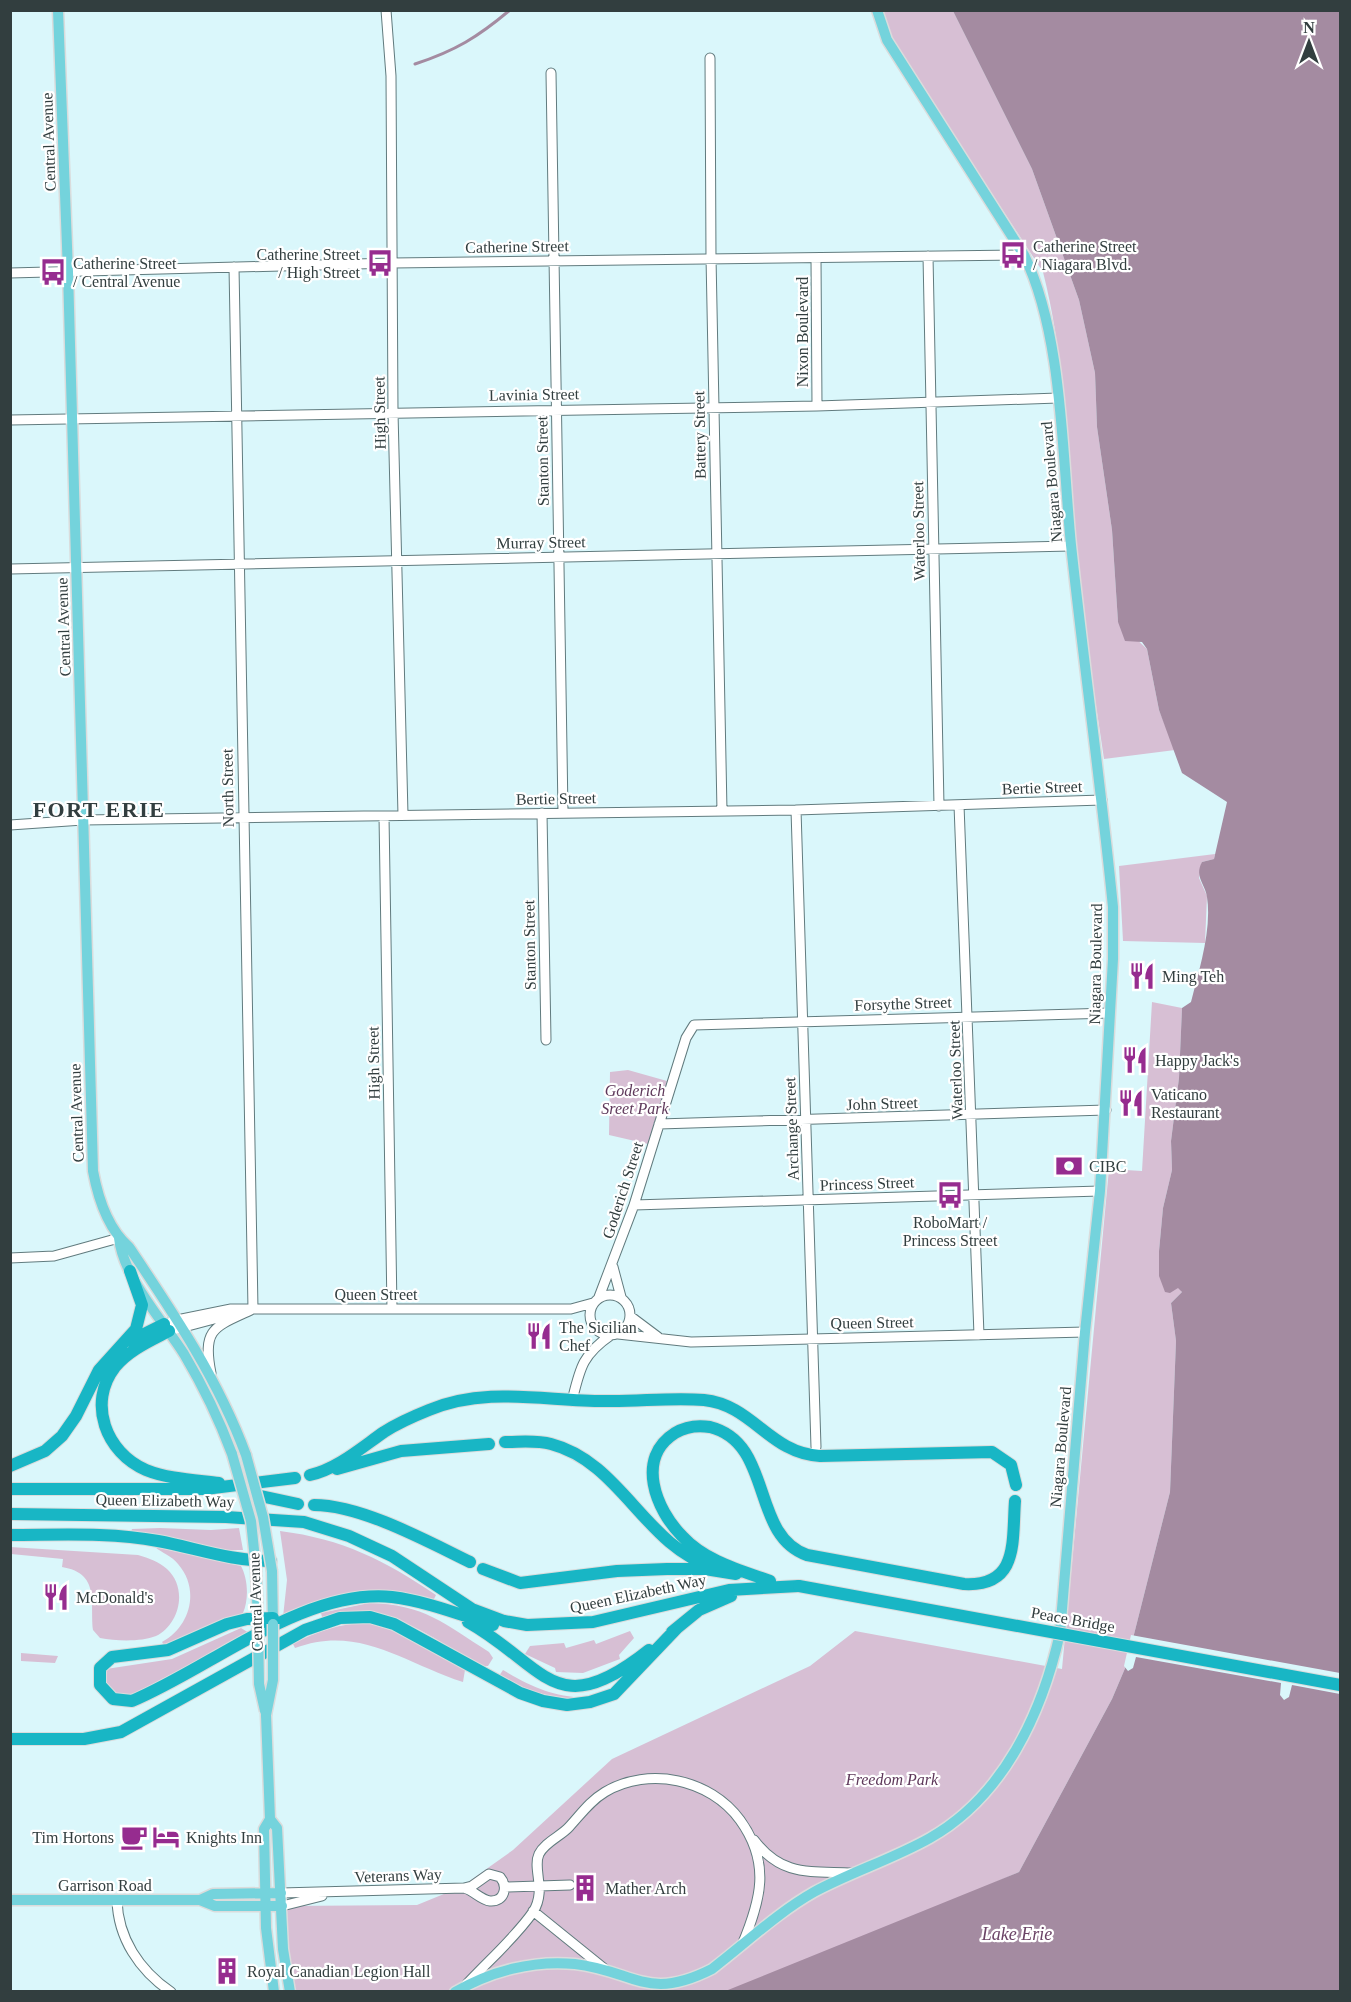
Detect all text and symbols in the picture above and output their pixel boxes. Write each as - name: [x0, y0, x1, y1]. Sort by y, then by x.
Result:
- north arrow: [1279, 12, 1339, 72]
- text: N: [1303, 19, 1315, 36]
- street label: Central Avenue: [38, 92, 59, 192]
- street label: Catherine Street: [465, 237, 569, 256]
- place label: Catherine Street / Niagara Blvd.: [1033, 238, 1137, 274]
- bus stop icon: Catherine Street / Niagara Blvd.: [998, 240, 1028, 270]
- place label: Catherine Street / High Street: [256, 246, 361, 282]
- bus stop icon: Catherine Street / High Street: [365, 248, 395, 278]
- place label: Catherine Street / Central Avenue: [73, 255, 180, 290]
- bus stop icon: Catherine Street / Central Avenue: [38, 257, 68, 287]
- street label: Nixon Boulevard: [794, 277, 811, 387]
- street label: High Street: [370, 376, 390, 450]
- street label: Lavinia Street: [489, 385, 580, 404]
- street label: Battery Street: [690, 390, 710, 479]
- street label: Stanton Street: [533, 415, 552, 506]
- street label: Niagara Boulevard: [1038, 421, 1066, 543]
- street label: Waterloo Street: [909, 481, 928, 581]
- street label: Murray Street: [496, 533, 586, 553]
- street label: Central Avenue: [53, 577, 74, 677]
- street label: North Street: [218, 748, 237, 827]
- street label: Bertie Street: [1002, 778, 1083, 797]
- street label: Bertie Street: [516, 789, 597, 808]
- district label: FORT ERIE: [33, 797, 165, 822]
- street label: Stanton Street: [520, 899, 539, 990]
- street label: Niagara Boulevard: [1086, 903, 1106, 1025]
- restaurant icon: Ming Teh: [1127, 961, 1157, 991]
- place label: Ming Teh: [1162, 968, 1224, 986]
- street label: Forsythe Street: [854, 993, 953, 1015]
- street label: Waterloo Street: [945, 1019, 966, 1120]
- street label: High Street: [364, 1026, 384, 1100]
- restaurant icon: Happy Jack's: [1120, 1045, 1150, 1075]
- place label: Happy Jack's: [1155, 1052, 1239, 1070]
- street label: Central Avenue: [66, 1063, 87, 1163]
- street label: Archange Street: [781, 1076, 803, 1181]
- park label: Goderich Sreet Park: [601, 1082, 670, 1117]
- place label: Vaticano Restaurant: [1151, 1086, 1220, 1121]
- restaurant icon: Vaticano Restaurant: [1116, 1088, 1146, 1118]
- street label: John Street: [846, 1094, 919, 1113]
- street label: Goderich Street: [599, 1139, 646, 1241]
- bank icon: CIBC: [1054, 1151, 1084, 1181]
- place label: CIBC: [1089, 1158, 1126, 1175]
- street label: Princess Street: [819, 1173, 915, 1194]
- bus stop icon: RoboMart / Princess Street: [935, 1180, 965, 1210]
- place label: RoboMart / Princess Street: [903, 1214, 998, 1249]
- street label: Queen Street: [334, 1286, 418, 1303]
- street label: Queen Street: [830, 1313, 914, 1332]
- place label: The Sicilian Chef: [559, 1319, 637, 1354]
- restaurant icon: The Sicilian Chef: [524, 1321, 554, 1351]
- street label: Niagara Boulevard: [1047, 1386, 1075, 1508]
- street label: Queen Elizabeth Way: [95, 1491, 235, 1511]
- street label: Central Avenue: [245, 1552, 266, 1652]
- street label: Queen Elizabeth Way: [568, 1571, 708, 1617]
- restaurant icon: McDonald's: [41, 1582, 71, 1612]
- place label: McDonald's: [76, 1589, 154, 1606]
- street label: Peace Bridge: [1029, 1604, 1116, 1636]
- park label: Freedom Park: [845, 1771, 939, 1788]
- cafe icon: Tim Hortons: [119, 1822, 149, 1852]
- hotel icon: Knights Inn: [151, 1822, 181, 1852]
- place label: Tim Hortons: [32, 1829, 114, 1846]
- place label: Knights Inn: [186, 1829, 262, 1847]
- street label: Veterans Way: [354, 1865, 442, 1887]
- building icon: Mather Arch: [570, 1873, 600, 1903]
- street label: Garrison Road: [58, 1877, 152, 1894]
- place label: Mather Arch: [605, 1880, 686, 1897]
- water label: Lake Erie: [981, 1924, 1052, 1944]
- building icon: Royal Canadian Legion Hall: [212, 1956, 242, 1986]
- place label: Royal Canadian Legion Hall: [247, 1963, 431, 1981]

